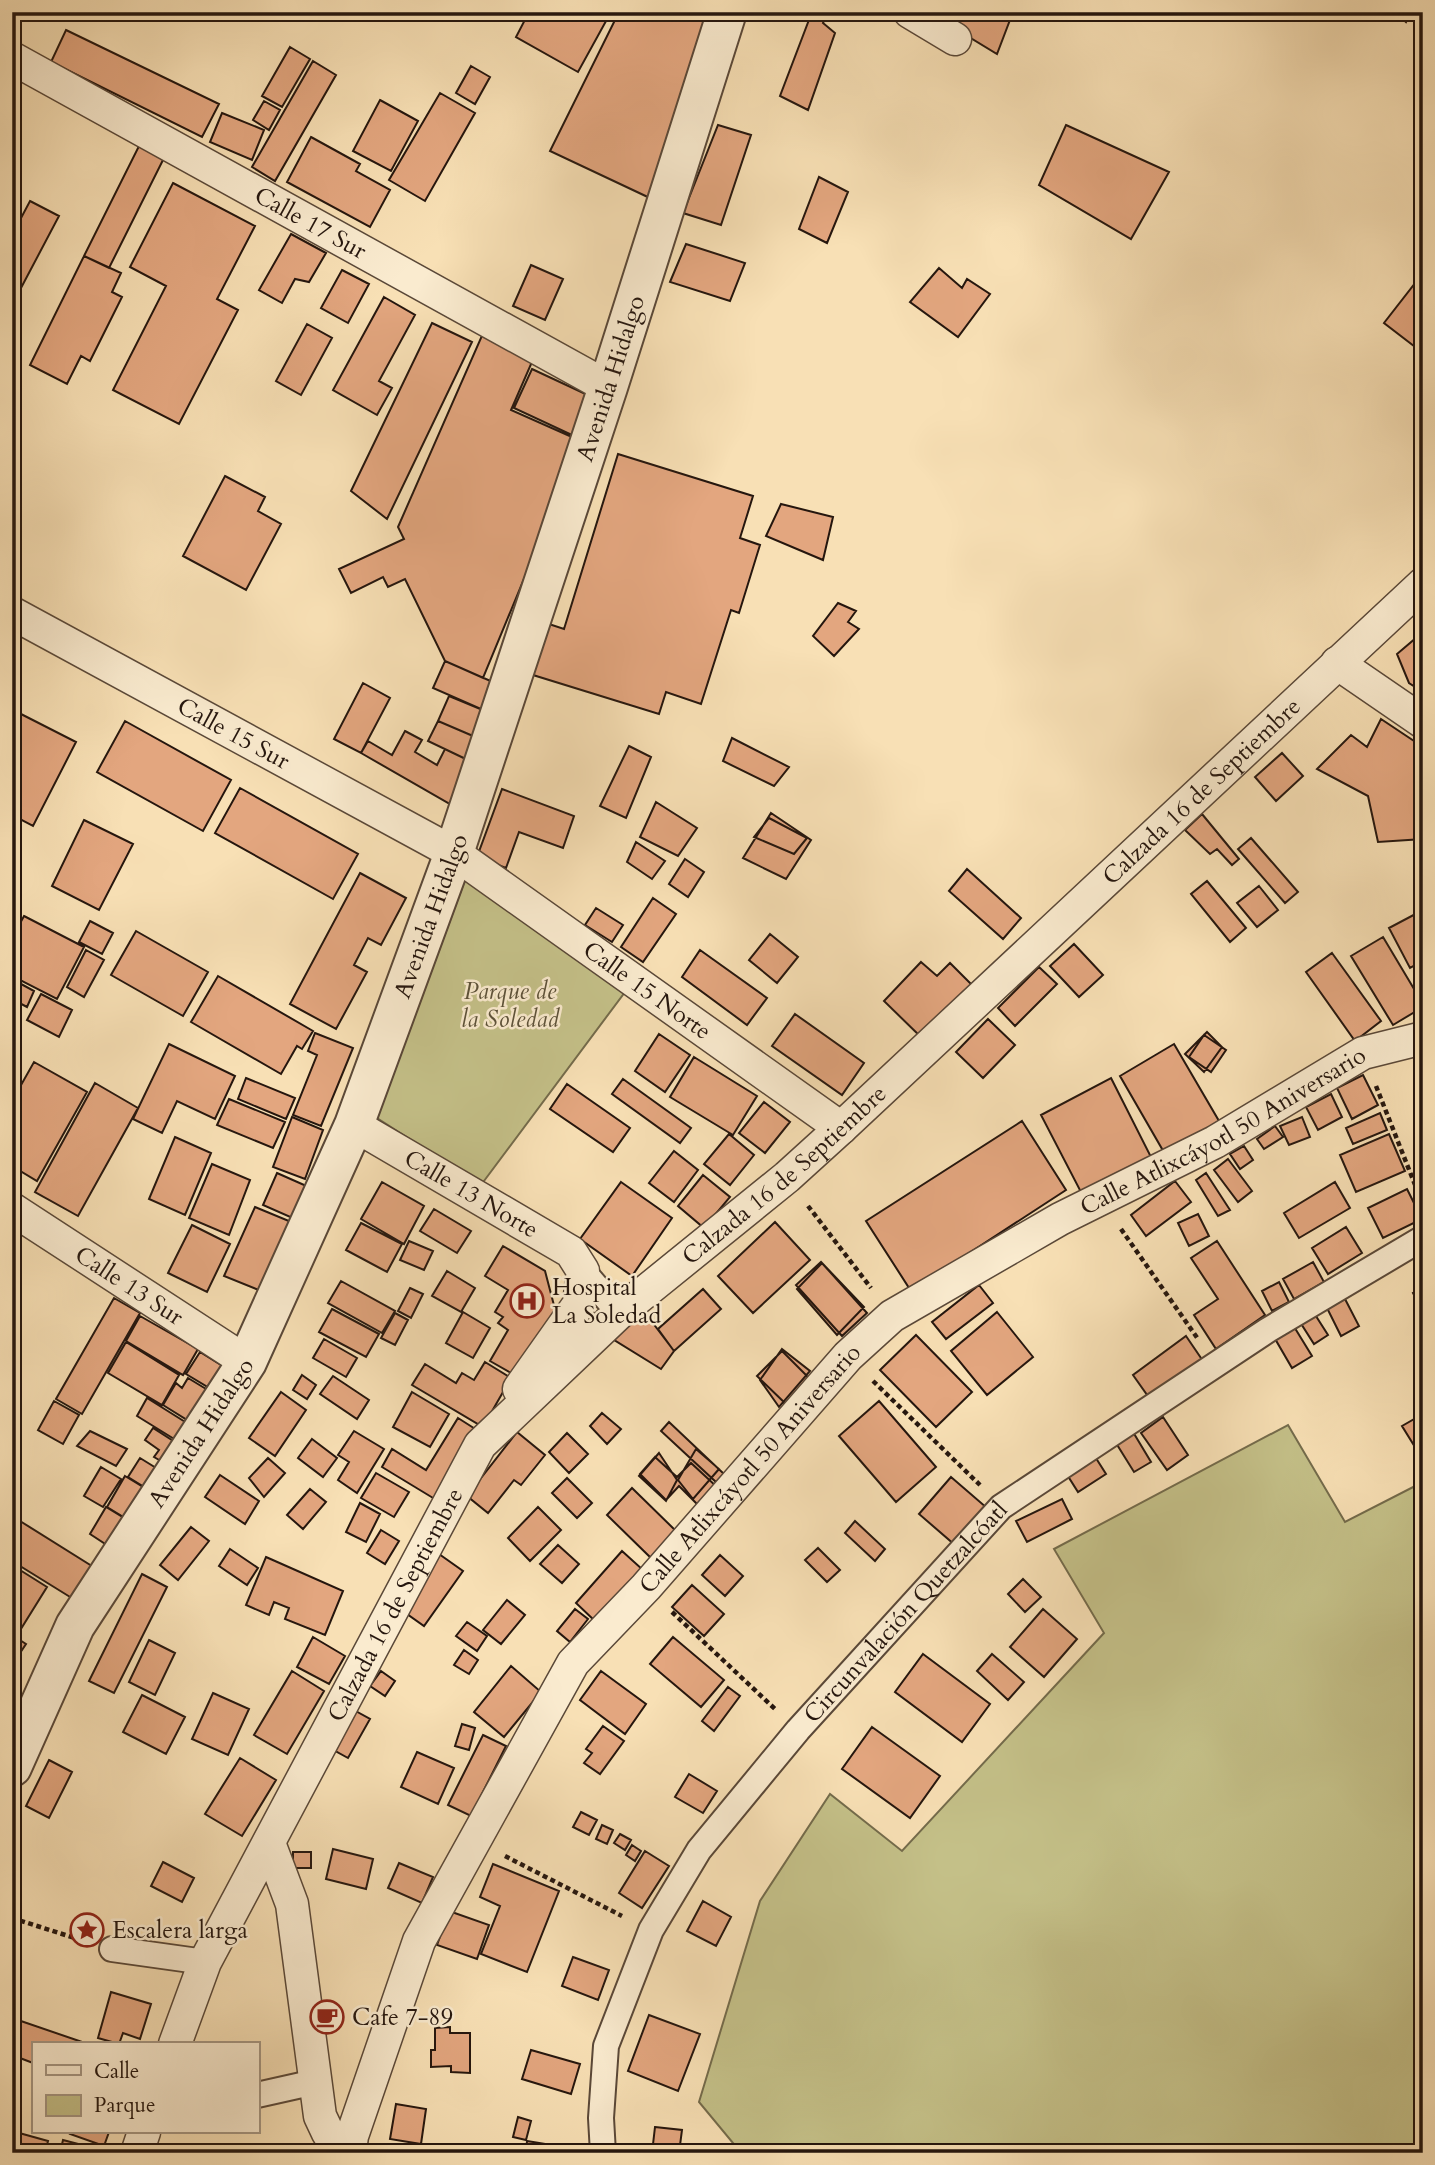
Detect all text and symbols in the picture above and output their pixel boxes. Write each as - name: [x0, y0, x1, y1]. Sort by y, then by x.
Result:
- street label: Calle 17 Sur: [248, 179, 372, 268]
- street label: Avenida Hidalgo: [569, 291, 653, 466]
- street label: Calle 15 Sur: [171, 690, 295, 778]
- street label: Calzada 16 de Septiembre: [1095, 690, 1308, 893]
- street label: Avenida Hidalgo: [386, 830, 476, 1003]
- street label: Calle 15 Norte: [576, 934, 718, 1048]
- park label: Parque de la Soledad: [461, 975, 561, 1036]
- street label: Calle Atlixcáyotl 50 Aniversario: [1074, 1039, 1372, 1224]
- street label: Calzada 16 de Septiembre: [675, 1078, 894, 1273]
- street label: Calle 13 Norte: [398, 1142, 544, 1246]
- street label: Calle 13 Sur: [68, 1238, 190, 1333]
- place label: Hospital La Soledad: [552, 1271, 661, 1332]
- hospital icon: Hospital La Soledad: [508, 1282, 546, 1320]
- street label: Calle Atlixcáyotl 50 Aniversario: [632, 1336, 868, 1601]
- street label: Avenida Hidalgo: [140, 1352, 262, 1514]
- street label: Calzada 16 de Septiembre: [320, 1482, 471, 1728]
- street label: Circunvalación Quetzalcóatl: [796, 1494, 1015, 1730]
- place icon: Escalera larga: [68, 1911, 106, 1949]
- place label: Escalera larga: [112, 1914, 248, 1947]
- cafe icon: Cafe 7-89: [308, 1998, 346, 2036]
- place label: Cafe 7-89: [352, 2001, 453, 2034]
- legend: [32, 2042, 259, 2134]
- text: Calle: [94, 2057, 139, 2086]
- text: Parque: [94, 2091, 155, 2120]

